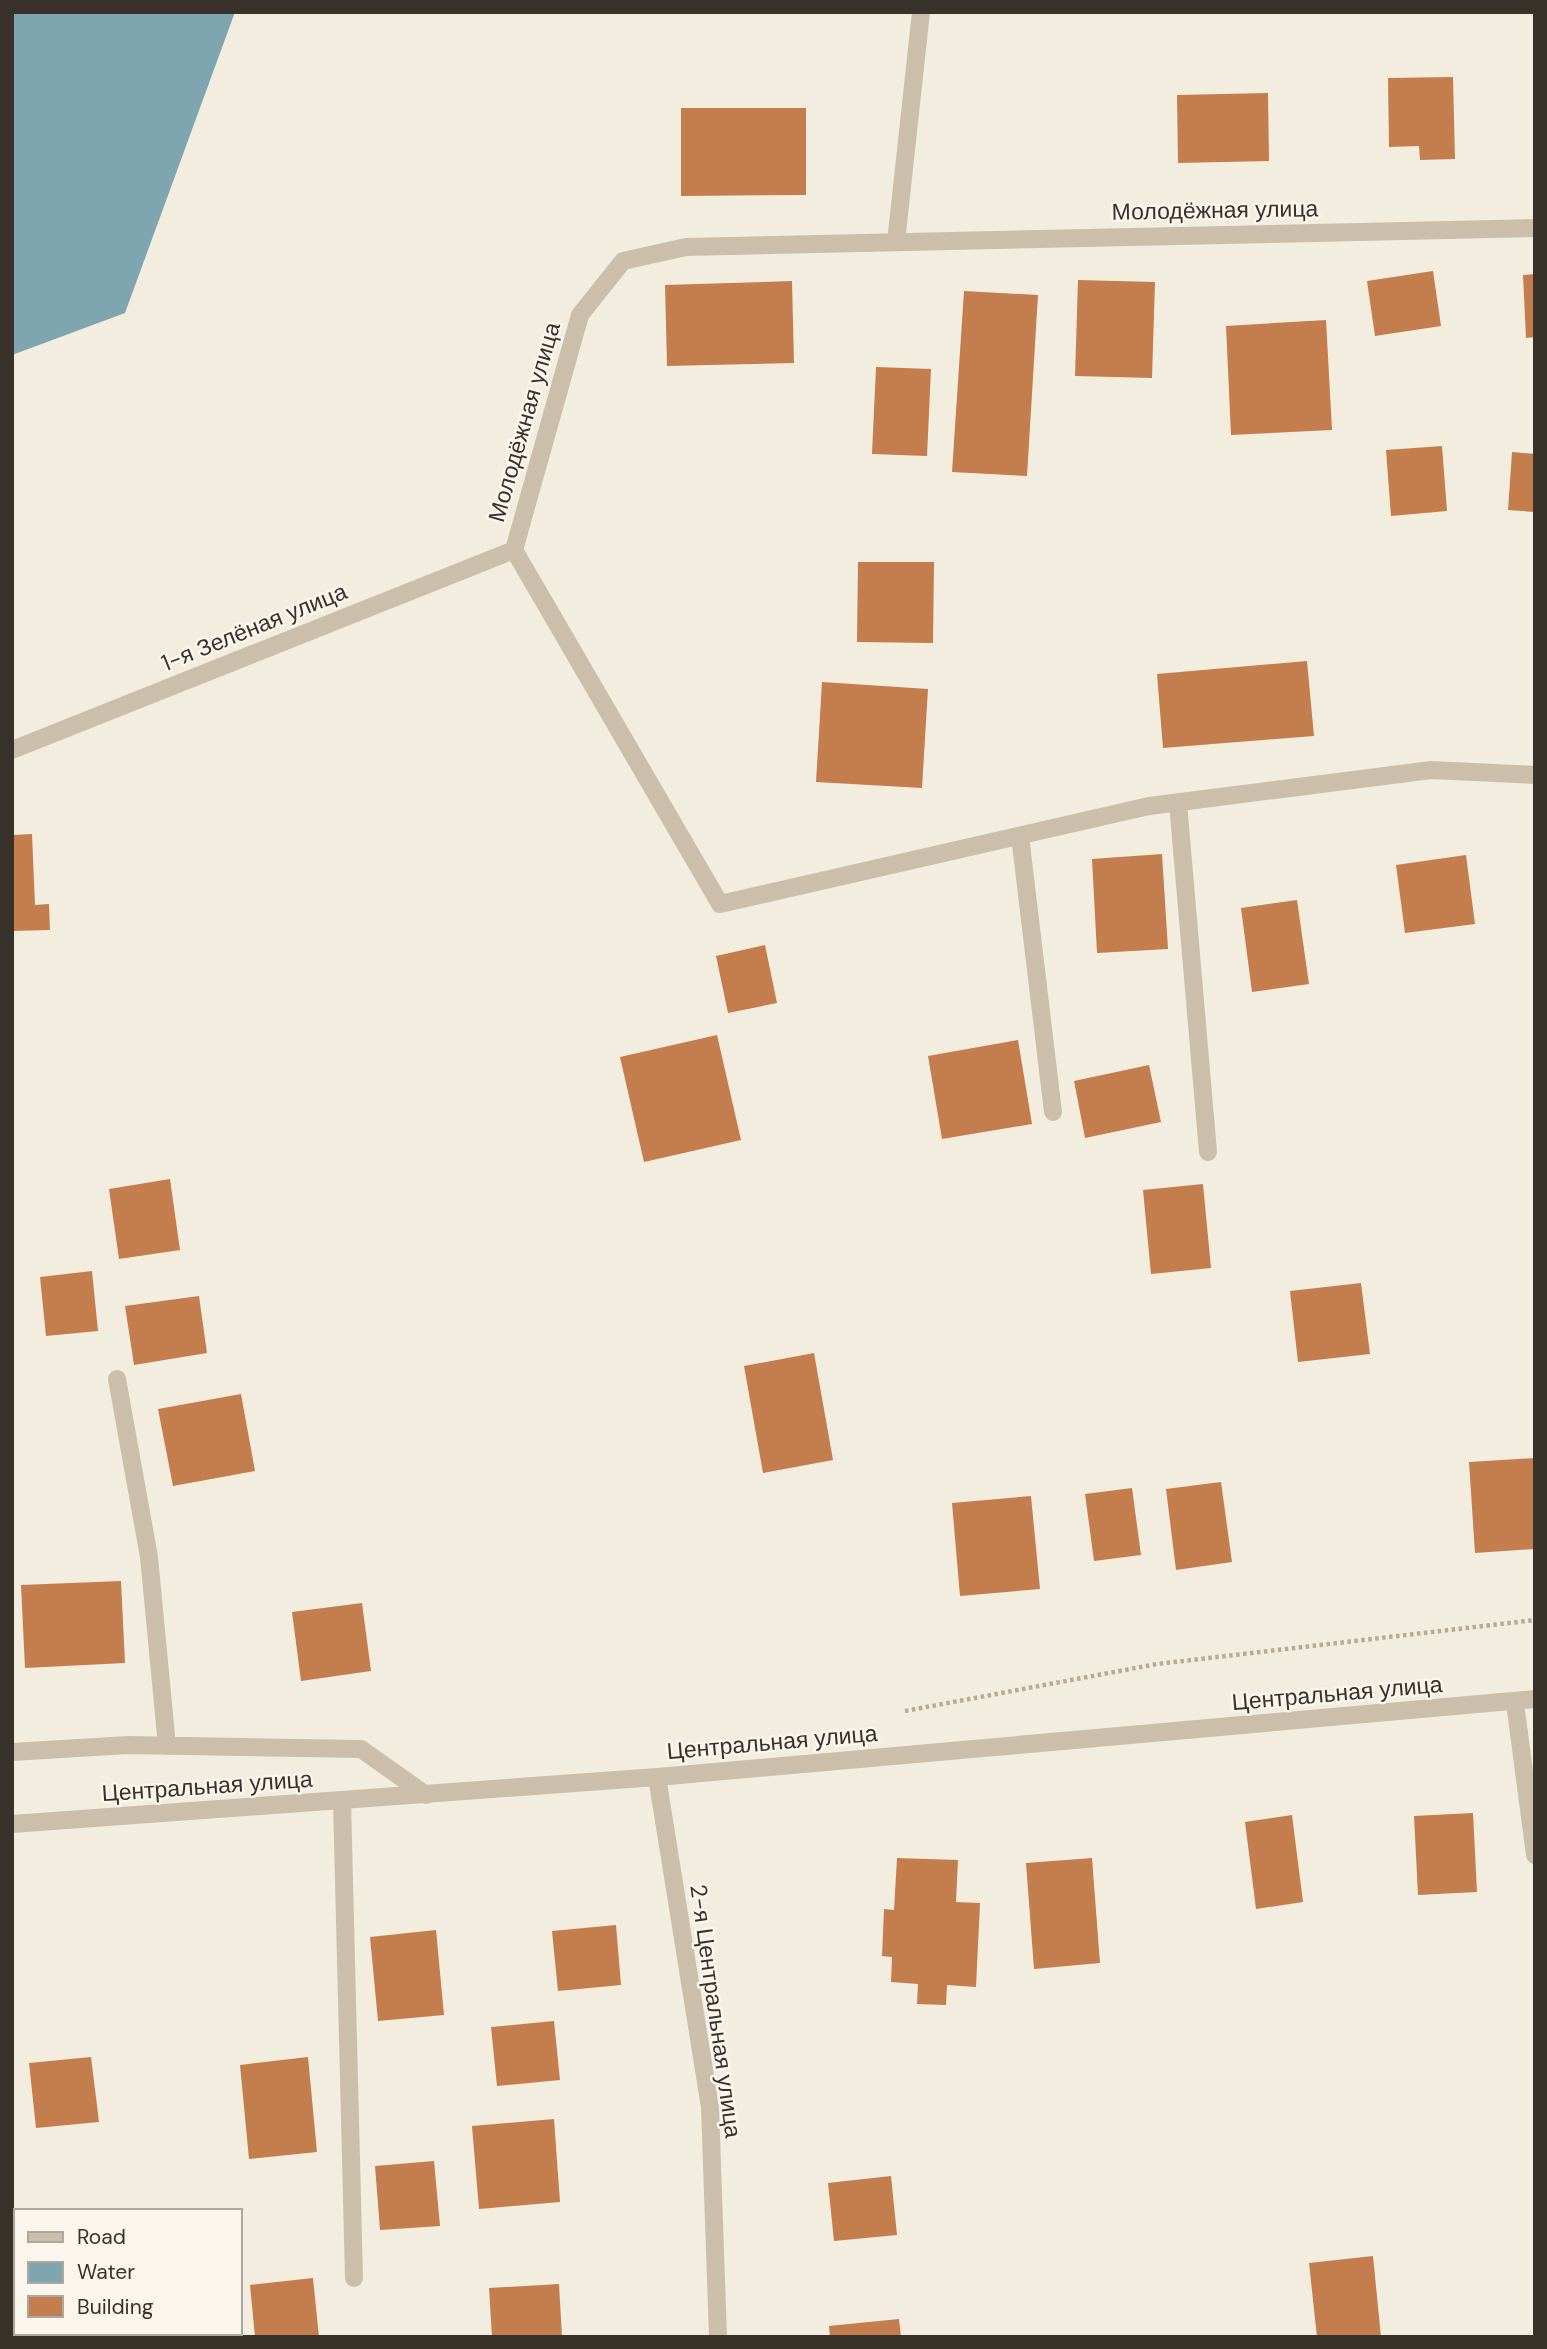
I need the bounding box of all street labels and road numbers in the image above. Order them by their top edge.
street label: Молодёжная улица [1111,193,1319,227]
street label: Молодёжная улица [481,318,567,525]
street label: 1-я Зелёная улица [157,576,351,678]
street label: Центральная улица [1230,1669,1444,1717]
street label: Центральная улица [665,1718,879,1766]
street label: Центральная улица [101,1764,314,1808]
street label: 2-я Центральная улица [683,1882,749,2140]

